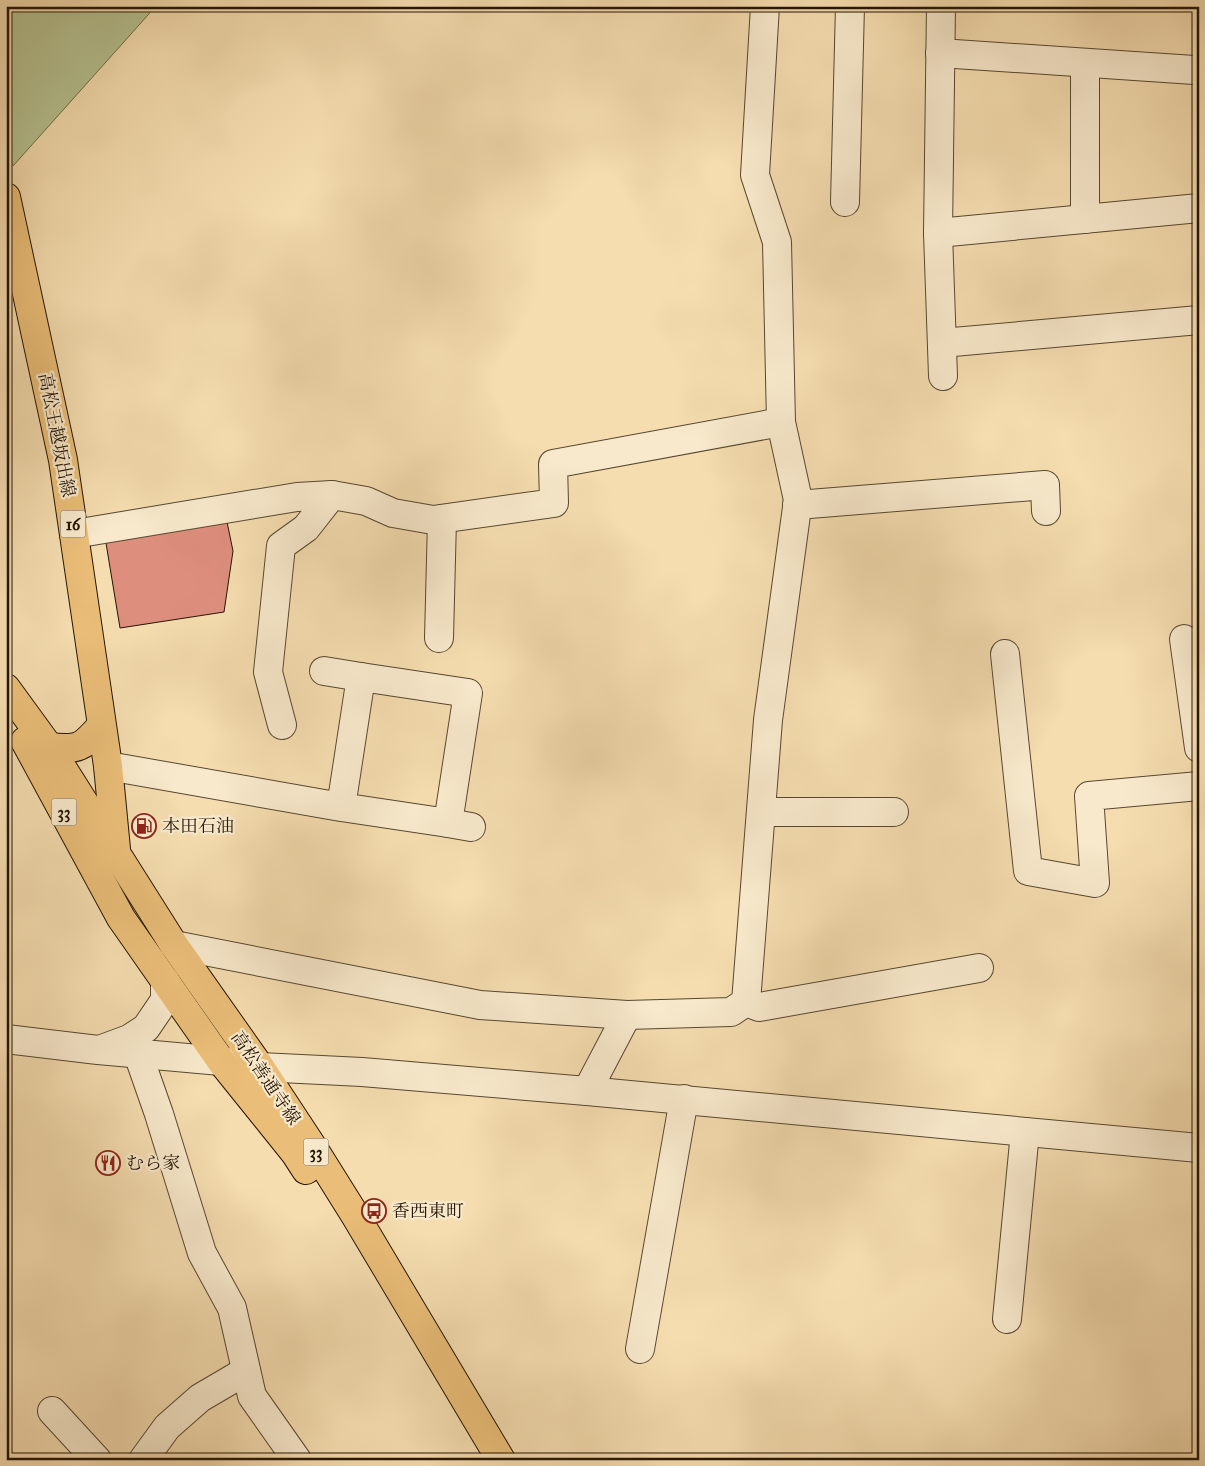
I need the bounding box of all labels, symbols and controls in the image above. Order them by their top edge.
street label: 高松王越坂出線 [34,371,80,499]
road number: 16 [60,510,86,538]
road number: 33 [52,799,76,826]
fuel station icon: 本田石油 [131,813,157,839]
place label: 本田石油 [162,815,234,837]
street label: 高松善通寺線 [227,1027,305,1129]
road number: 33 [304,1138,328,1166]
restaurant icon: むら家 [95,1150,121,1176]
place label: むら家 [126,1152,180,1174]
bus stop icon: 香西東町 [361,1198,387,1224]
place label: 香西東町 [392,1200,464,1222]

